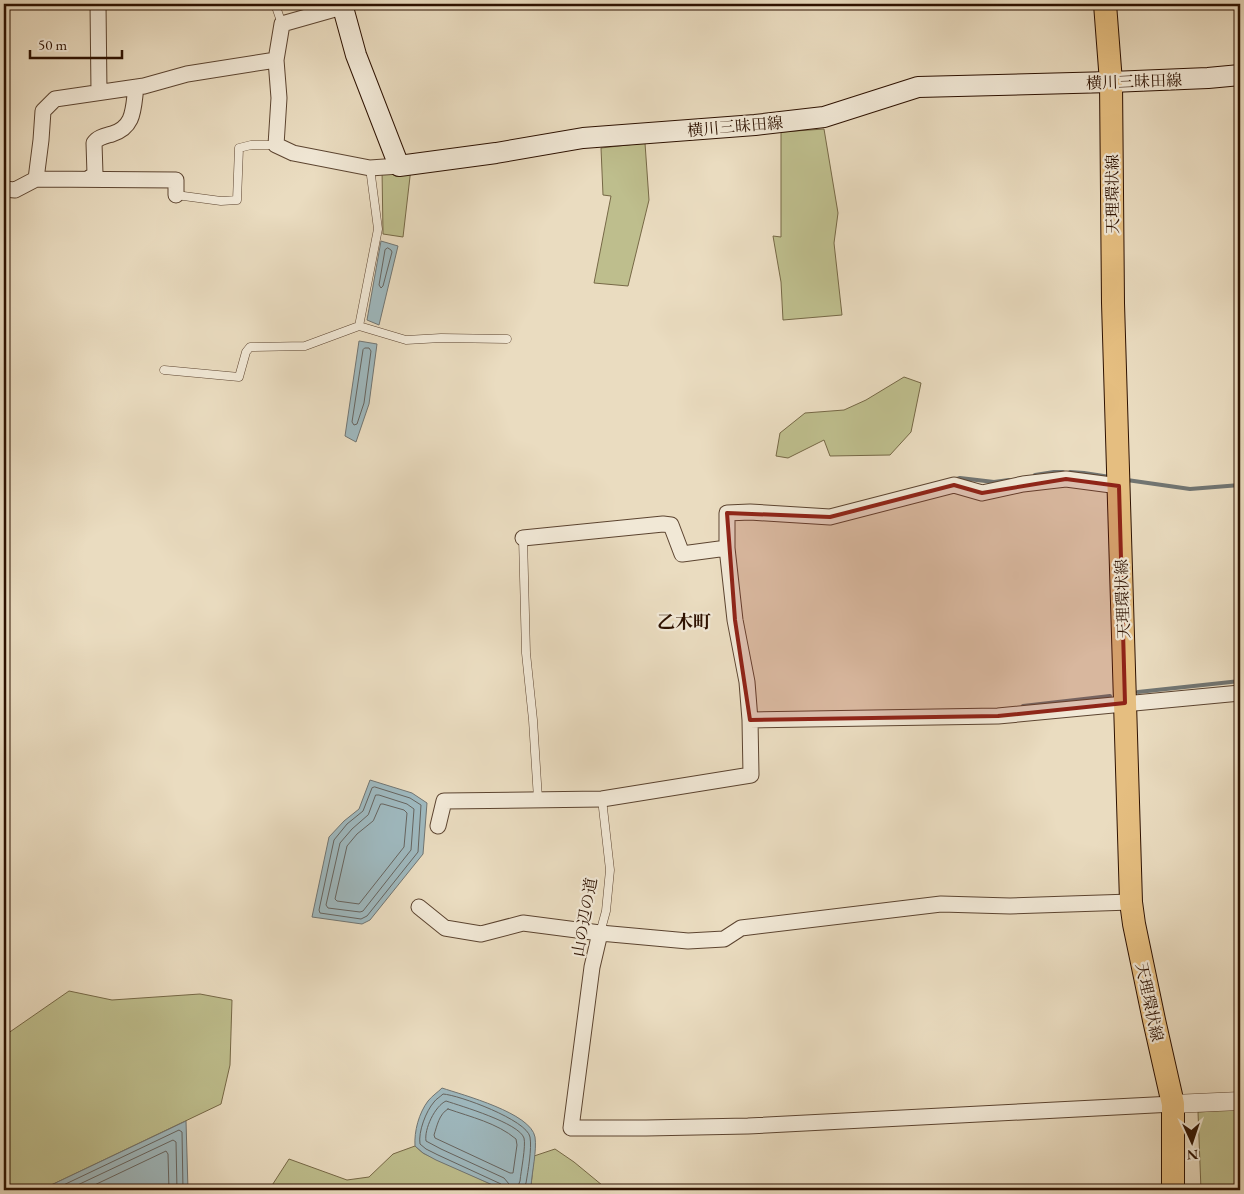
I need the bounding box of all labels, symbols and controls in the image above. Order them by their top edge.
scale bar [30,28,122,60]
text: 50 m [38,35,67,54]
street label: 横川三昧田線 [1086,69,1182,94]
street label: 横川三昧田線 [686,112,784,141]
street label: 天理環状線 [1102,154,1123,234]
street label: 天理環状線 [1111,559,1134,639]
district label: 乙木町 [657,610,711,633]
street label: 山の辺の道 [567,876,602,958]
street label: 天理環状線 [1131,961,1168,1043]
north arrow [1166,1116,1216,1166]
text: N [1186,1146,1199,1164]

